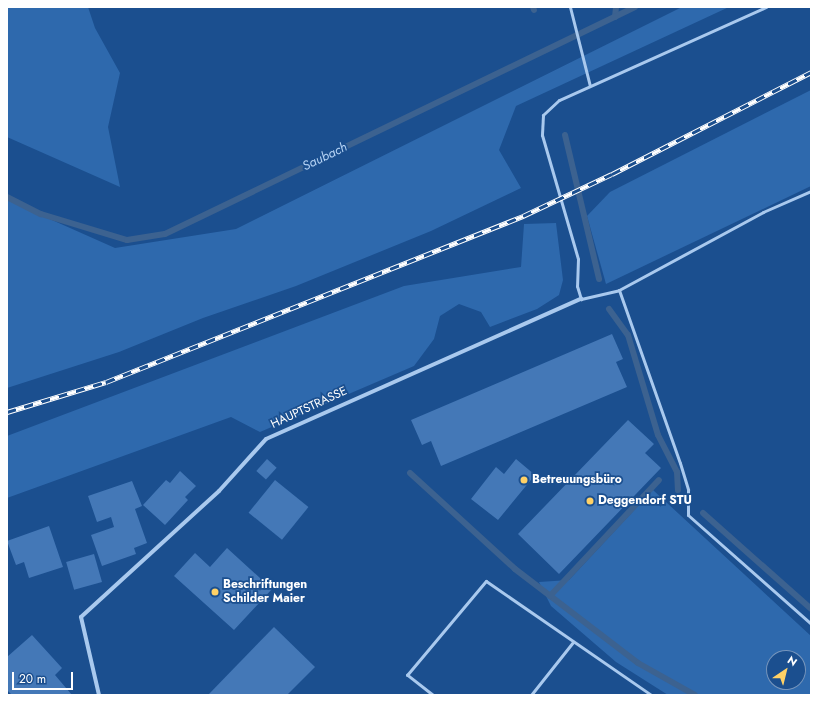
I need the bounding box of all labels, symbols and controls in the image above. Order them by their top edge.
water label: Saubach [300,140,350,174]
street label: HAUPTSTRASSE [269,384,349,432]
place label: Betreuungsbüro [532,473,622,487]
marker: Betreuungsbüro [519,475,529,485]
place label: Deggendorf STU [598,494,692,508]
marker: Deggendorf STU [585,496,595,506]
place label: Beschriftungen Schilder Maier [223,578,307,606]
marker: Beschriftungen Schilder Maier [210,587,220,597]
north arrow [766,650,806,690]
text: N [784,652,800,670]
scale bar [14,664,75,690]
text: 20 m [19,670,46,688]

